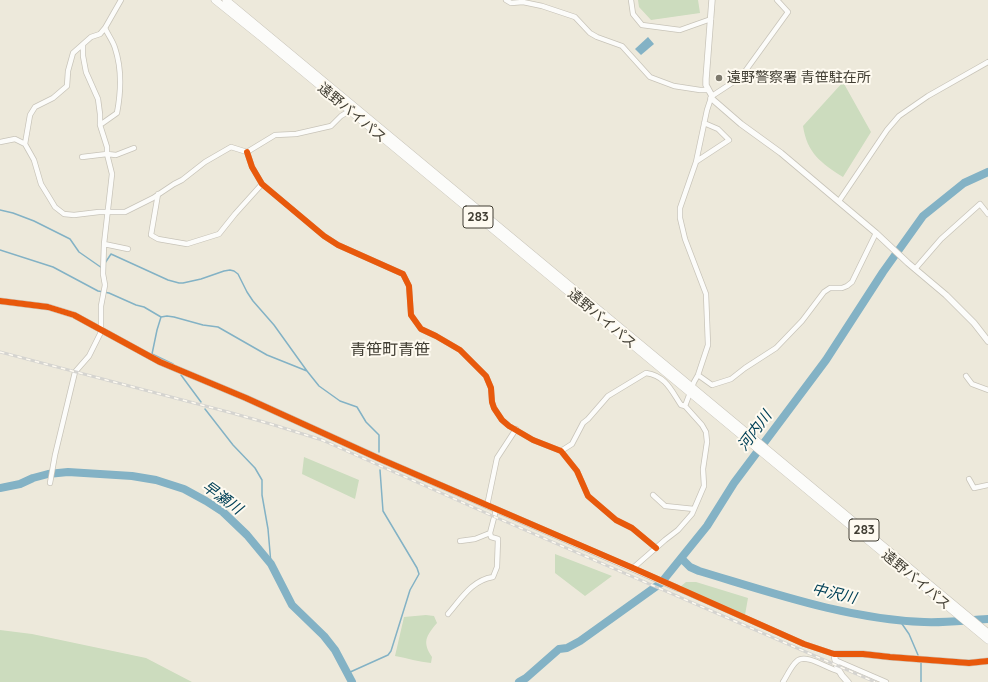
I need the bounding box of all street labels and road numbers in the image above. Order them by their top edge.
street label: 遠野バイパス [314,80,390,146]
road number: 283 [463,206,493,228]
street label: 遠野バイパス [564,286,640,352]
road number: 283 [849,519,879,541]
street label: 遠野バイパス [878,547,954,613]

